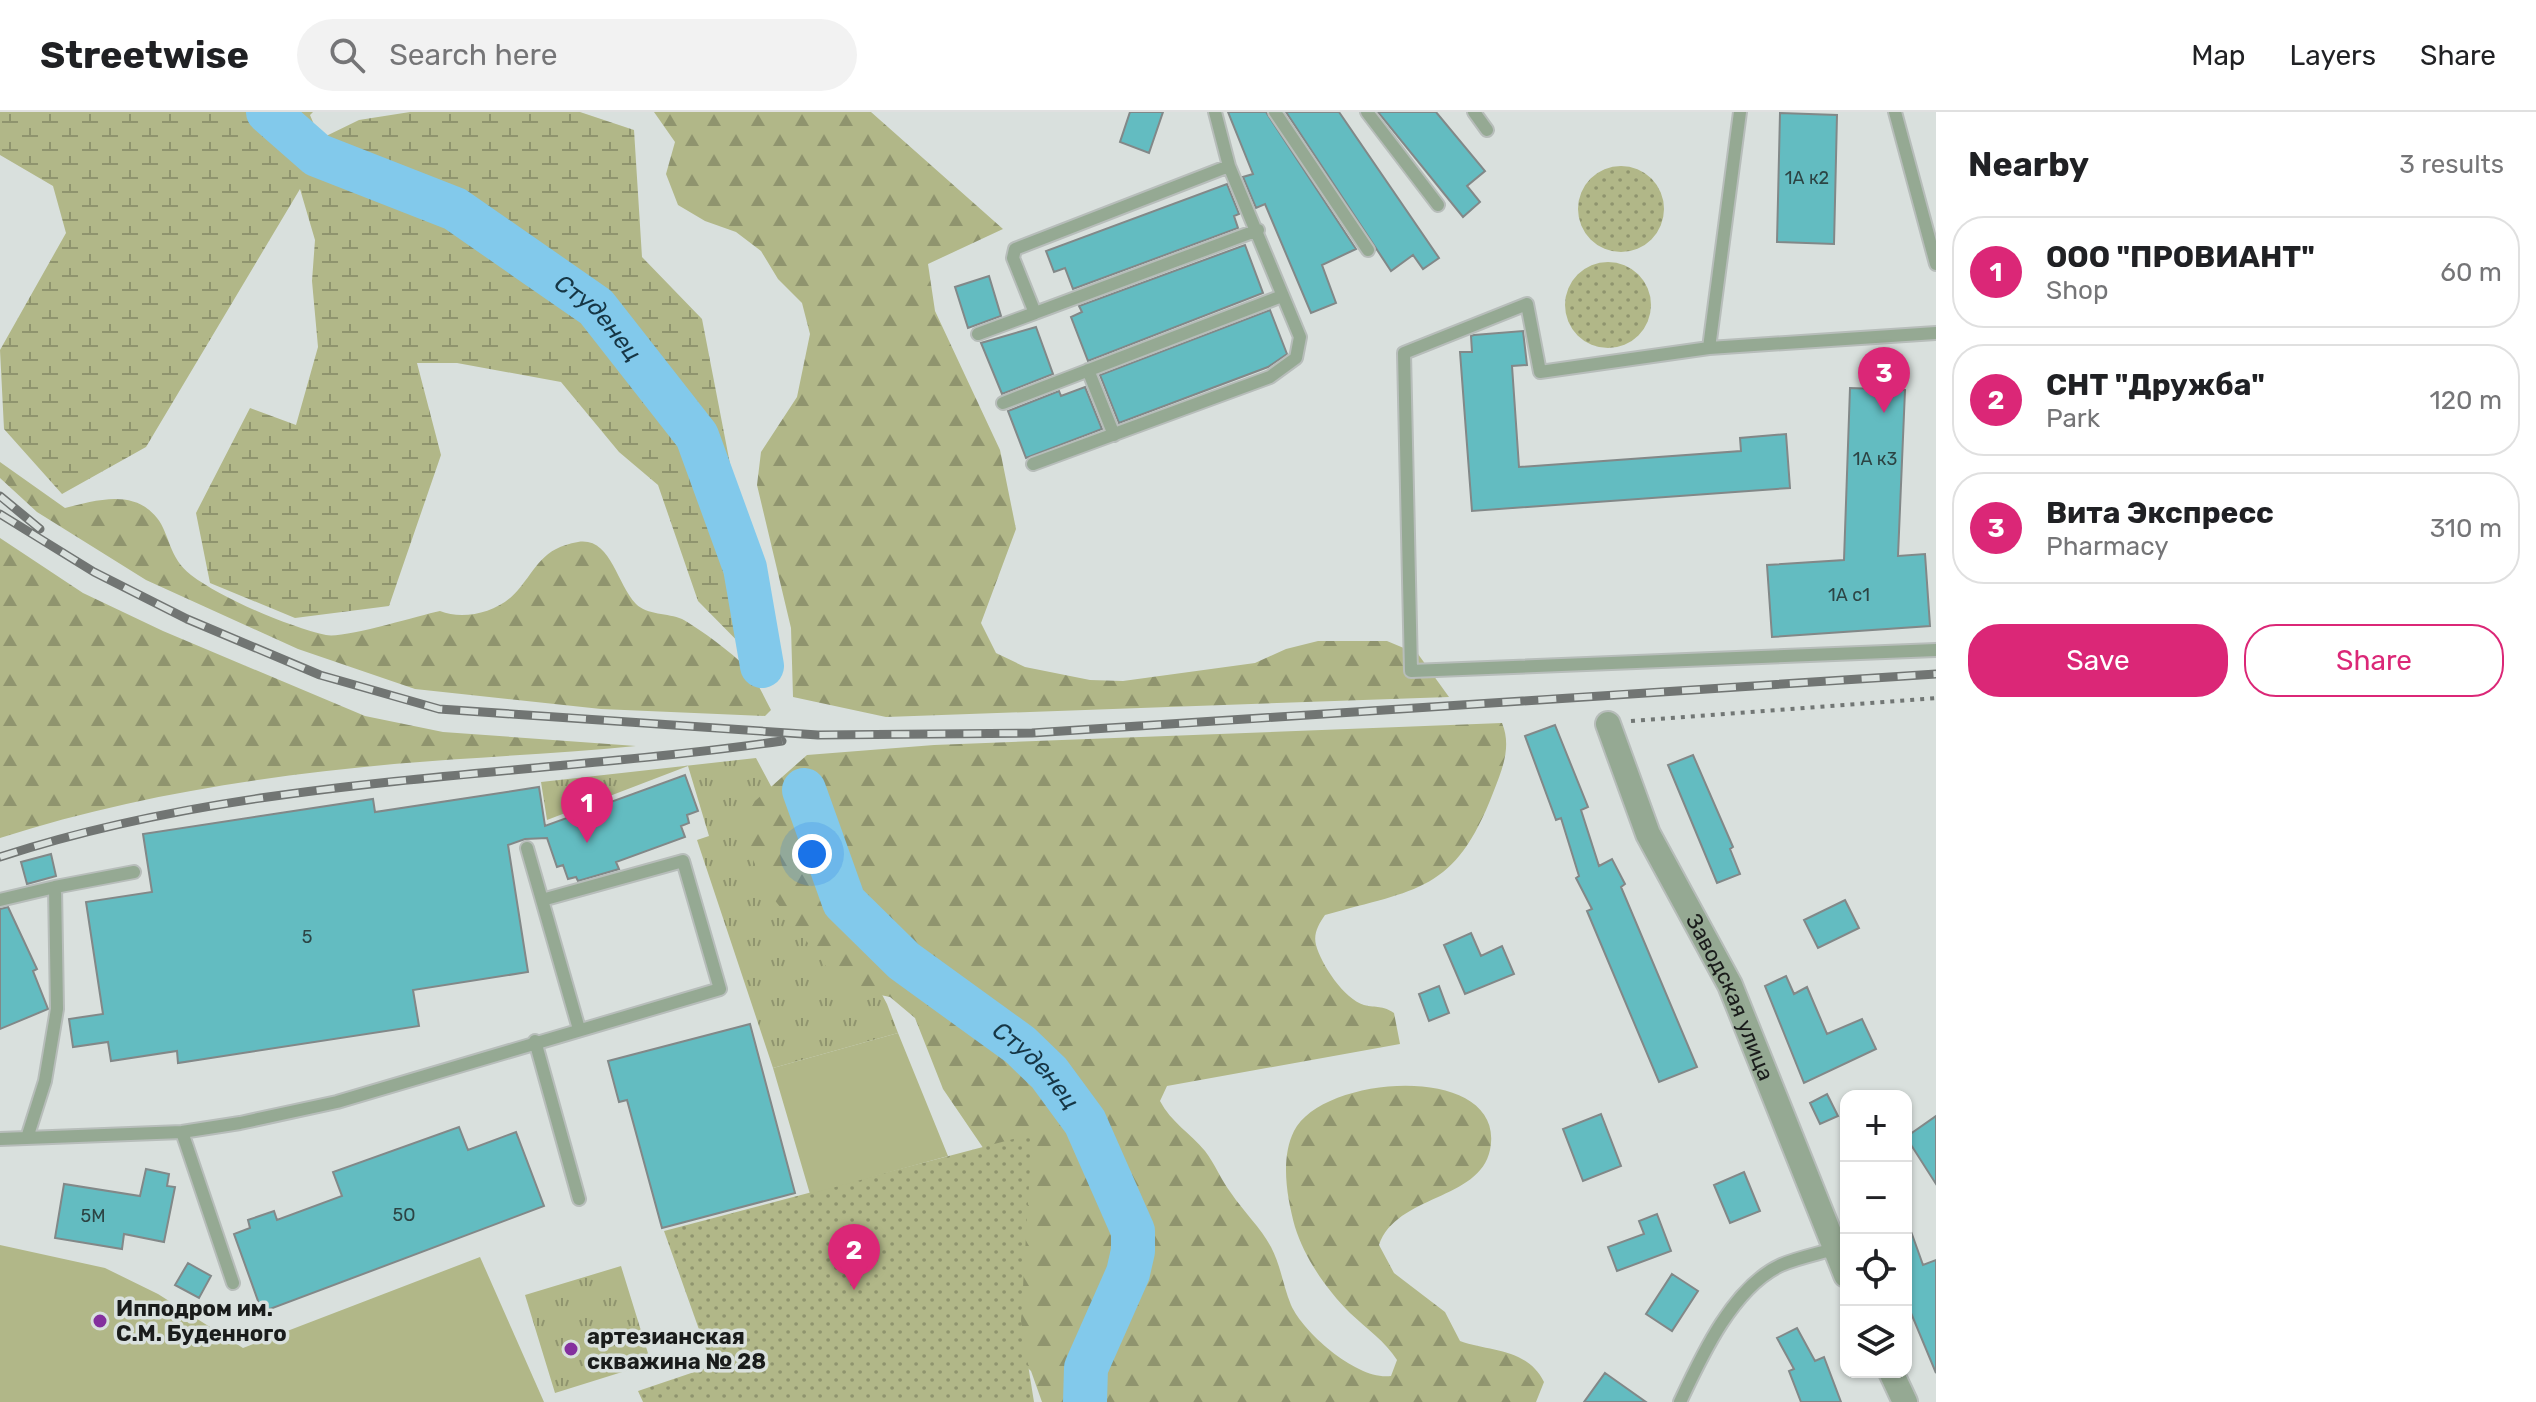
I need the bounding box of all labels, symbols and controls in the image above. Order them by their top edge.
search box [297,19,857,91]
text: Streetwise [40,32,249,78]
icon: search [325,33,369,77]
text: Search here [389,37,557,73]
text: Map [2191,39,2246,72]
text: Layers [2290,39,2376,72]
text: Share [2420,39,2496,72]
text: Nearby [1968,144,2089,185]
text: 3 results [2399,149,2504,180]
house number: 1А к2 [1785,167,1829,189]
text: ООО "ПРОВИАНТ" [2046,239,2315,275]
text: 1 [1990,257,2002,288]
text: 60 m [2440,257,2502,288]
water label: Студенец [549,269,647,367]
text: Shop [2046,275,2108,306]
pin: 3 [1858,347,1910,413]
text: СНТ "Дружба" [2046,367,2265,403]
text: 2 [1988,385,2004,416]
text: 120 m [2430,385,2502,416]
text: Park [2046,403,2100,434]
house number: 1А к3 [1853,448,1897,470]
text: Вита Экспресс [2046,495,2274,531]
text: 3 [1987,513,2005,544]
text: 310 m [2430,513,2502,544]
text: Pharmacy [2046,531,2169,562]
house number: 1А с1 [1828,584,1870,606]
button: Save [1968,624,2228,697]
button: Share [2244,624,2504,697]
pin: 1 [561,777,613,843]
your location [792,834,832,874]
street label: Заводская улица [1680,909,1780,1084]
house number: 5 [302,926,312,948]
water label: Студенец [987,1016,1085,1115]
map controls [1840,1090,1912,1378]
button: + [1840,1090,1912,1162]
button: − [1840,1162,1912,1234]
house number: 5О [393,1204,415,1226]
house number: 5М [81,1205,105,1227]
pin: 2 [828,1224,880,1290]
button: locate [1840,1234,1912,1306]
place label: Ипподром им. С.М. Буденного [116,1295,287,1347]
button: layers [1840,1306,1912,1378]
marker: Ипподром им. С.М. Буденного [91,1312,109,1330]
place label: артезианская скважина № 28 [587,1323,766,1375]
marker: артезианская скважина № 28 [562,1340,580,1358]

